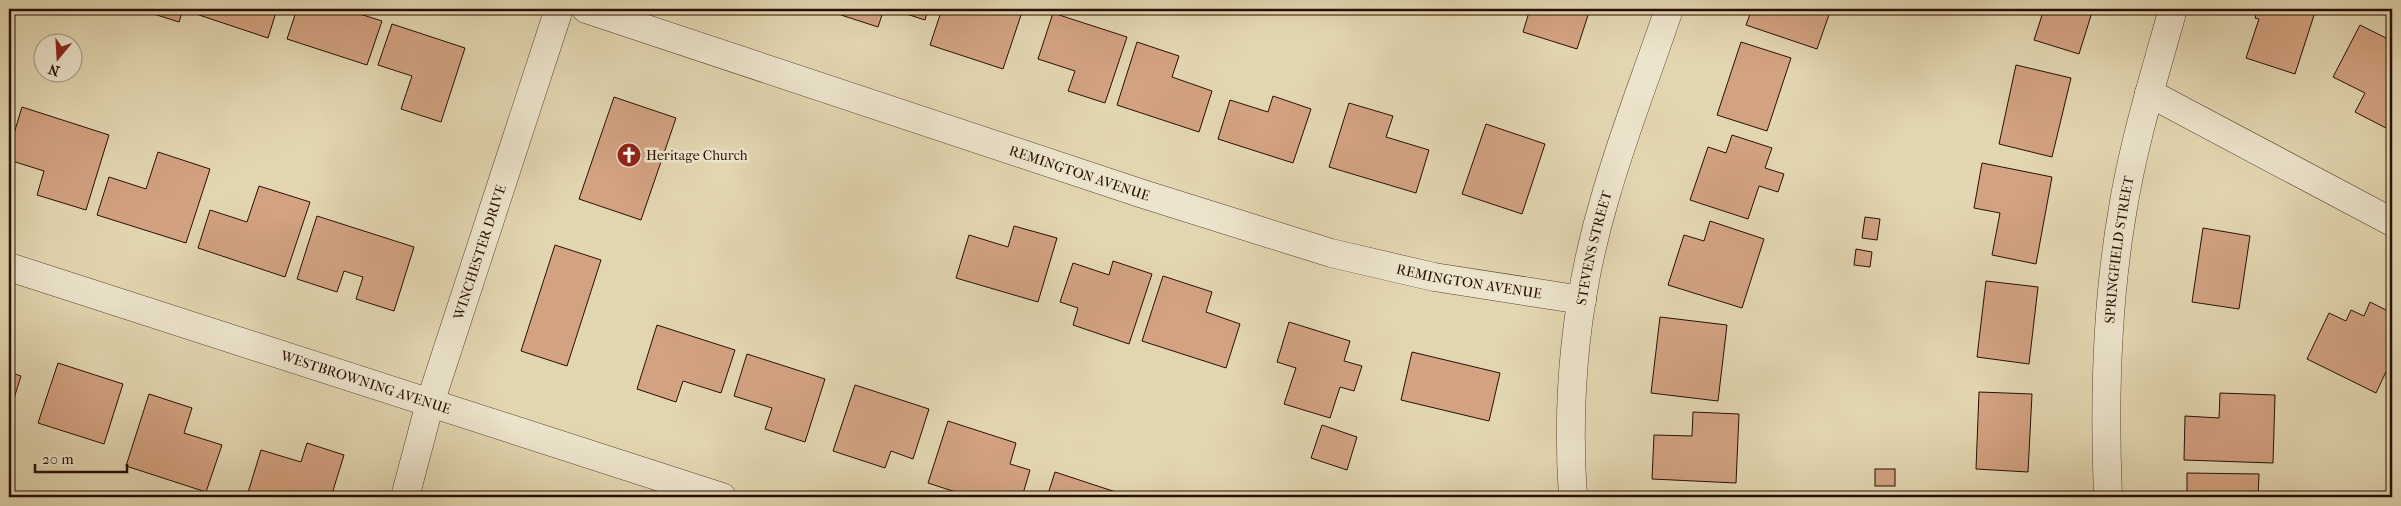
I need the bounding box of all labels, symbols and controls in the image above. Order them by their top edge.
north arrow [32,32,82,82]
text: N [46,60,62,80]
church icon: Heritage Church [616,142,642,168]
street label: REMINGTON AVENUE [1007,142,1152,205]
place label: Heritage Church [646,147,748,164]
street label: SPRINGFIELD STREET [2101,174,2138,324]
street label: WINCHESTER DRIVE [450,182,510,323]
street label: STEVENS STREET [1573,188,1616,307]
street label: REMINGTON AVENUE [1395,260,1543,303]
street label: WESTBROWNING AVENUE [278,347,453,418]
scale bar [35,441,128,473]
text: 20 m [42,450,74,468]

